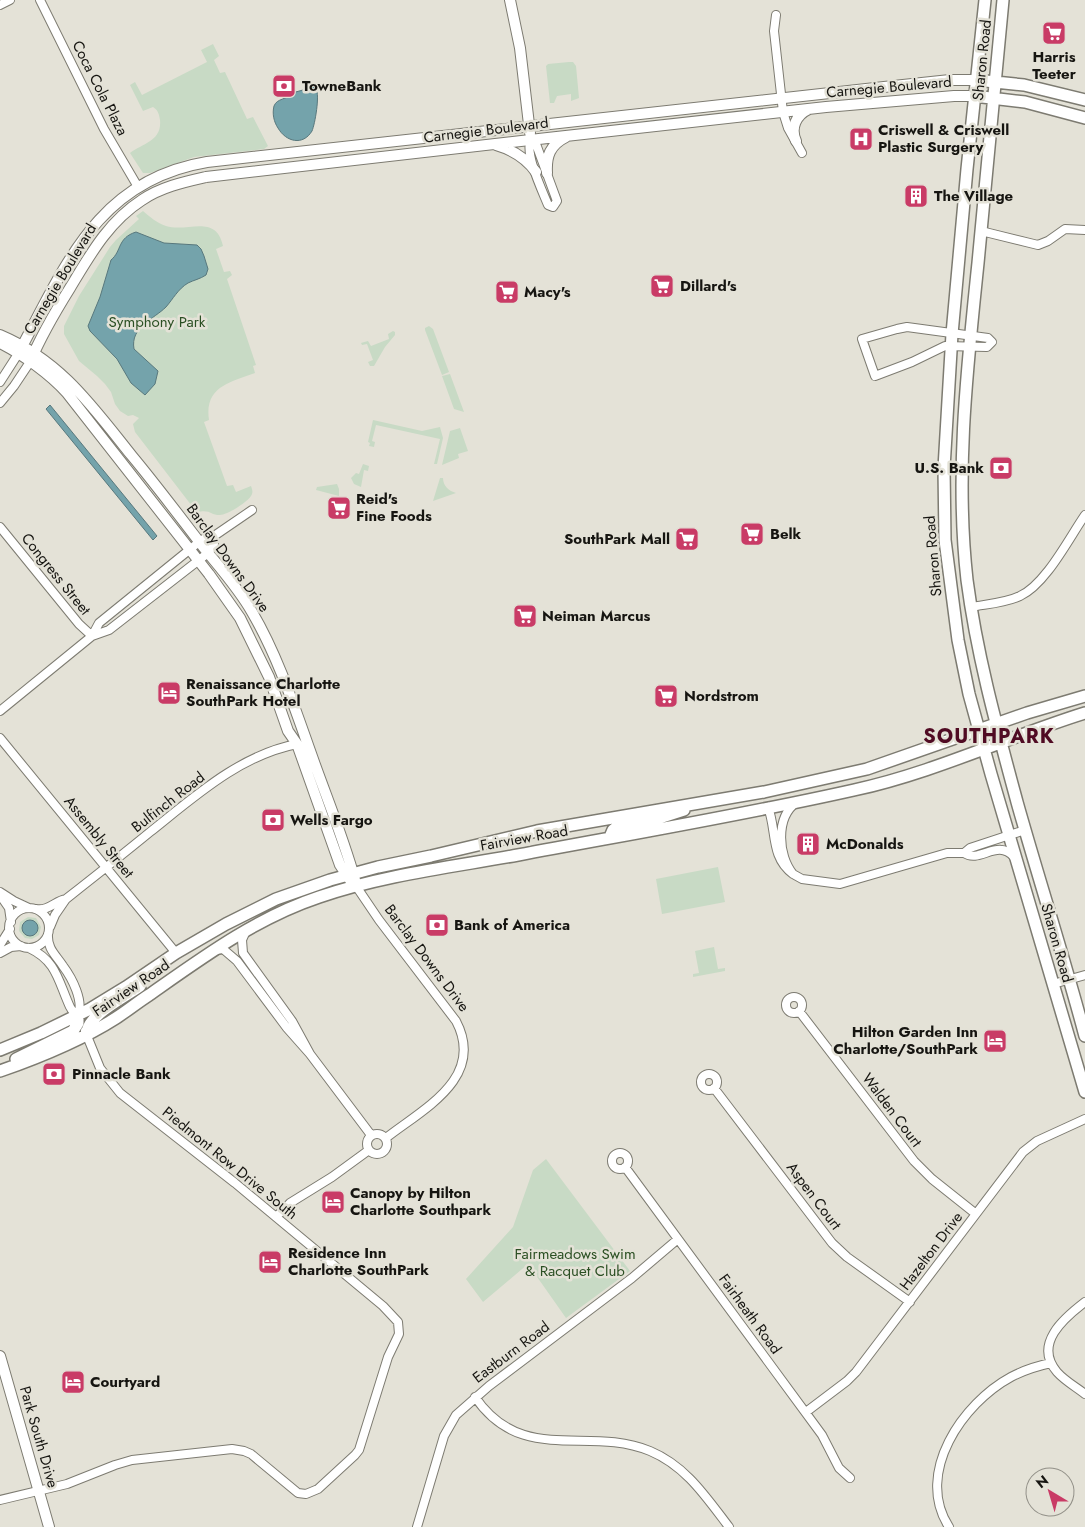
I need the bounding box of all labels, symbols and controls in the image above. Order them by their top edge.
street label: Sharon Road [967,18,997,102]
supermarket icon: Harris Teeter [1041,20,1067,46]
street label: Coca Cola Plaza [67,37,133,139]
place label: Harris Teeter [1032,46,1077,85]
street label: Carnegie Boulevard [825,71,953,103]
bank icon: TowneBank [271,73,297,99]
place label: TowneBank [302,75,382,97]
street label: Carnegie Boulevard [422,111,550,149]
place label: Criswell & Criswell Plastic Surgery [878,119,1009,158]
hospital icon: Criswell & Criswell Plastic Surgery [848,126,874,152]
building icon: The Village [903,183,929,209]
place label: The Village [934,185,1014,207]
street label: Carnegie Boulevard [18,219,102,339]
supermarket icon: Dillard's [649,273,675,299]
place label: Dillard's [680,275,737,297]
supermarket icon: Macy's [494,279,520,305]
place label: Macy's [524,281,571,303]
park label: Symphony Park [109,311,206,333]
bank icon: U.S. Bank [988,455,1014,481]
place label: U.S. Bank [915,457,984,479]
place label: Reid's Fine Foods [356,488,432,527]
supermarket icon: Reid's Fine Foods [326,495,352,521]
street label: Barclay Downs Drive [181,499,275,617]
street label: Sharon Road [919,515,947,597]
supermarket icon: Belk [739,521,765,547]
place label: Belk [770,523,802,545]
supermarket icon: SouthPark Mall [674,526,700,552]
street label: Congress Street [16,528,96,620]
place label: SouthPark Mall [564,528,670,550]
supermarket icon: Neiman Marcus [512,603,538,629]
place label: Neiman Marcus [542,605,651,627]
place label: Renaissance Charlotte SouthPark Hotel [186,673,341,712]
hotel icon: Renaissance Charlotte SouthPark Hotel [156,680,182,706]
supermarket icon: Nordstrom [653,683,679,709]
place label: Nordstrom [684,685,759,707]
district label: SOUTHPARK [923,722,1055,751]
street label: Bulfinch Road [127,766,209,838]
street label: Assembly Street [59,791,139,883]
bank icon: Wells Fargo [260,807,286,833]
place label: Wells Fargo [290,809,373,831]
street label: Fairview Road [478,819,570,857]
building icon: McDonalds [795,831,821,857]
place label: McDonalds [826,833,904,855]
street label: Barclay Downs Drive [379,900,475,1017]
street label: Sharon Road [1035,901,1079,985]
bank icon: Bank of America [424,912,450,938]
place label: Bank of America [454,914,570,936]
street label: Fairview Road [88,954,174,1022]
place label: Hilton Garden Inn Charlotte/SouthPark [833,1021,978,1060]
hotel icon: Hilton Garden Inn Charlotte/SouthPark [982,1028,1008,1054]
bank icon: Pinnacle Bank [41,1061,67,1087]
place label: Pinnacle Bank [72,1063,171,1085]
street label: Walden Court [857,1068,927,1152]
street label: Piedmont Row Drive South [157,1101,303,1225]
street label: Aspen Court [781,1158,847,1235]
place label: Canopy by Hilton Charlotte Southpark [350,1182,491,1221]
hotel icon: Canopy by Hilton Charlotte Southpark [320,1189,346,1215]
street label: Hazelton Drive [894,1207,968,1295]
place label: Residence Inn Charlotte SouthPark [288,1242,429,1281]
park label: Fairmeadows Swim & Racquet Club [514,1243,636,1282]
hotel icon: Residence Inn Charlotte SouthPark [257,1249,283,1275]
street label: Fairheath Road [713,1269,787,1359]
street label: Eastburn Road [468,1316,554,1388]
hotel icon: Courtyard [60,1369,86,1395]
place label: Courtyard [90,1371,160,1393]
street label: Park South Drive [14,1384,64,1491]
north arrow [1025,1467,1075,1517]
text: N [1031,1470,1053,1493]

